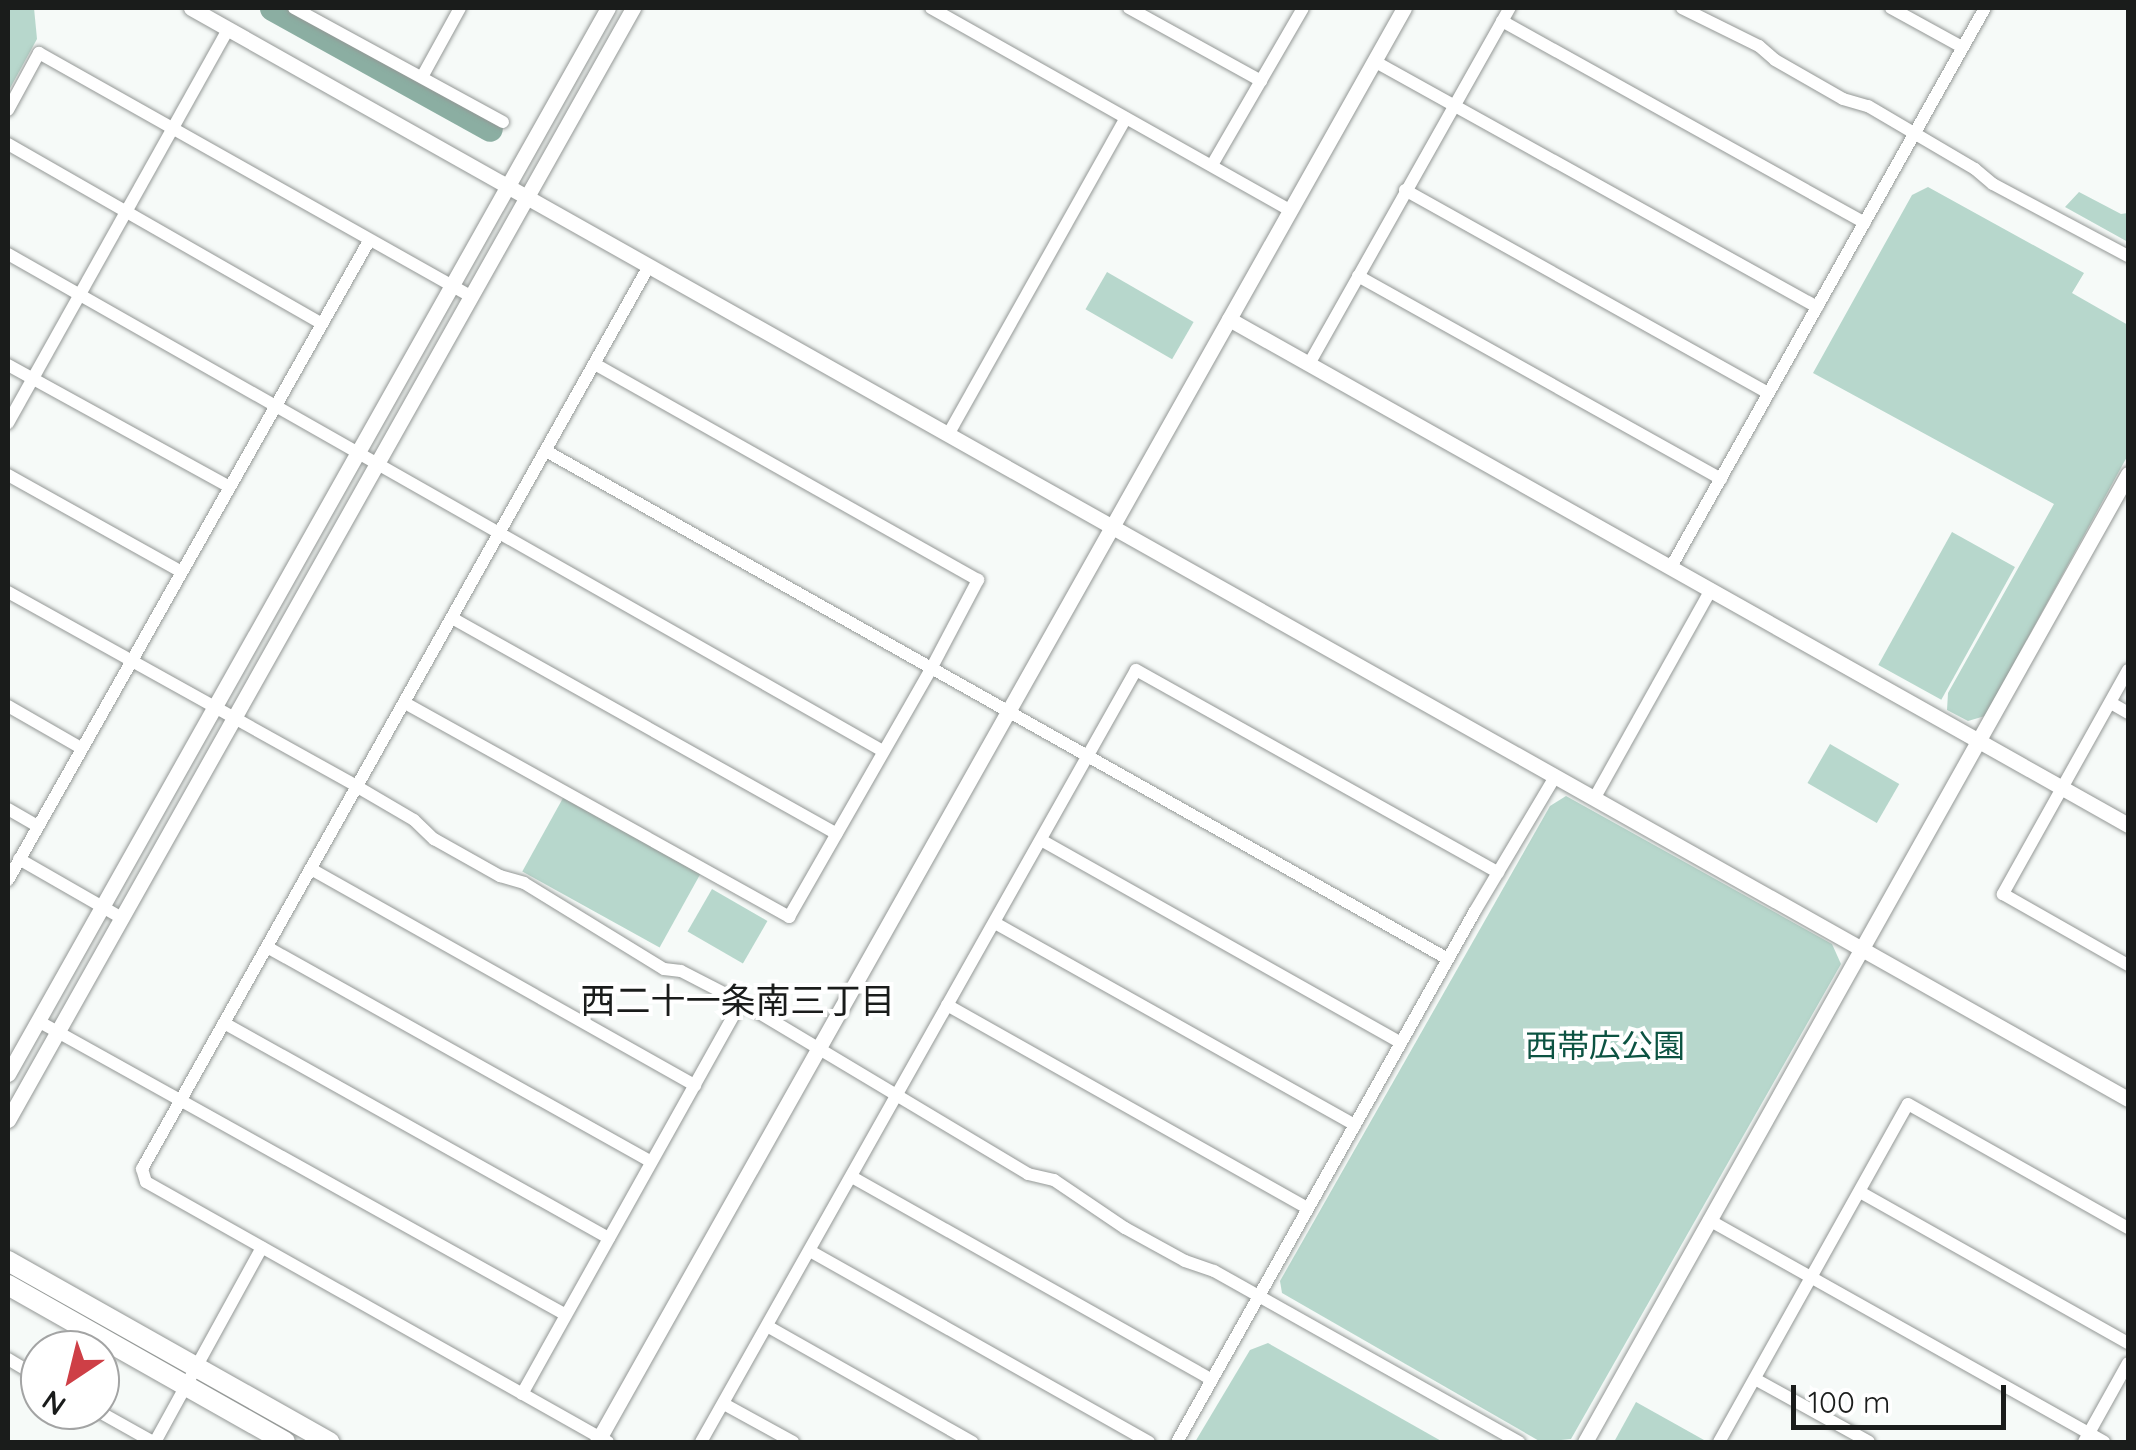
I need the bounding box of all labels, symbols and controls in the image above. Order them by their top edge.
district label: 西二十一条南三丁目 [581,979,895,1021]
park label: 西帯広公園 [1525,1026,1685,1064]
north arrow [20,1330,120,1430]
scale bar [1796,1365,2011,1427]
text: N [35,1383,72,1424]
text: 100 m [1808,1383,1890,1421]

